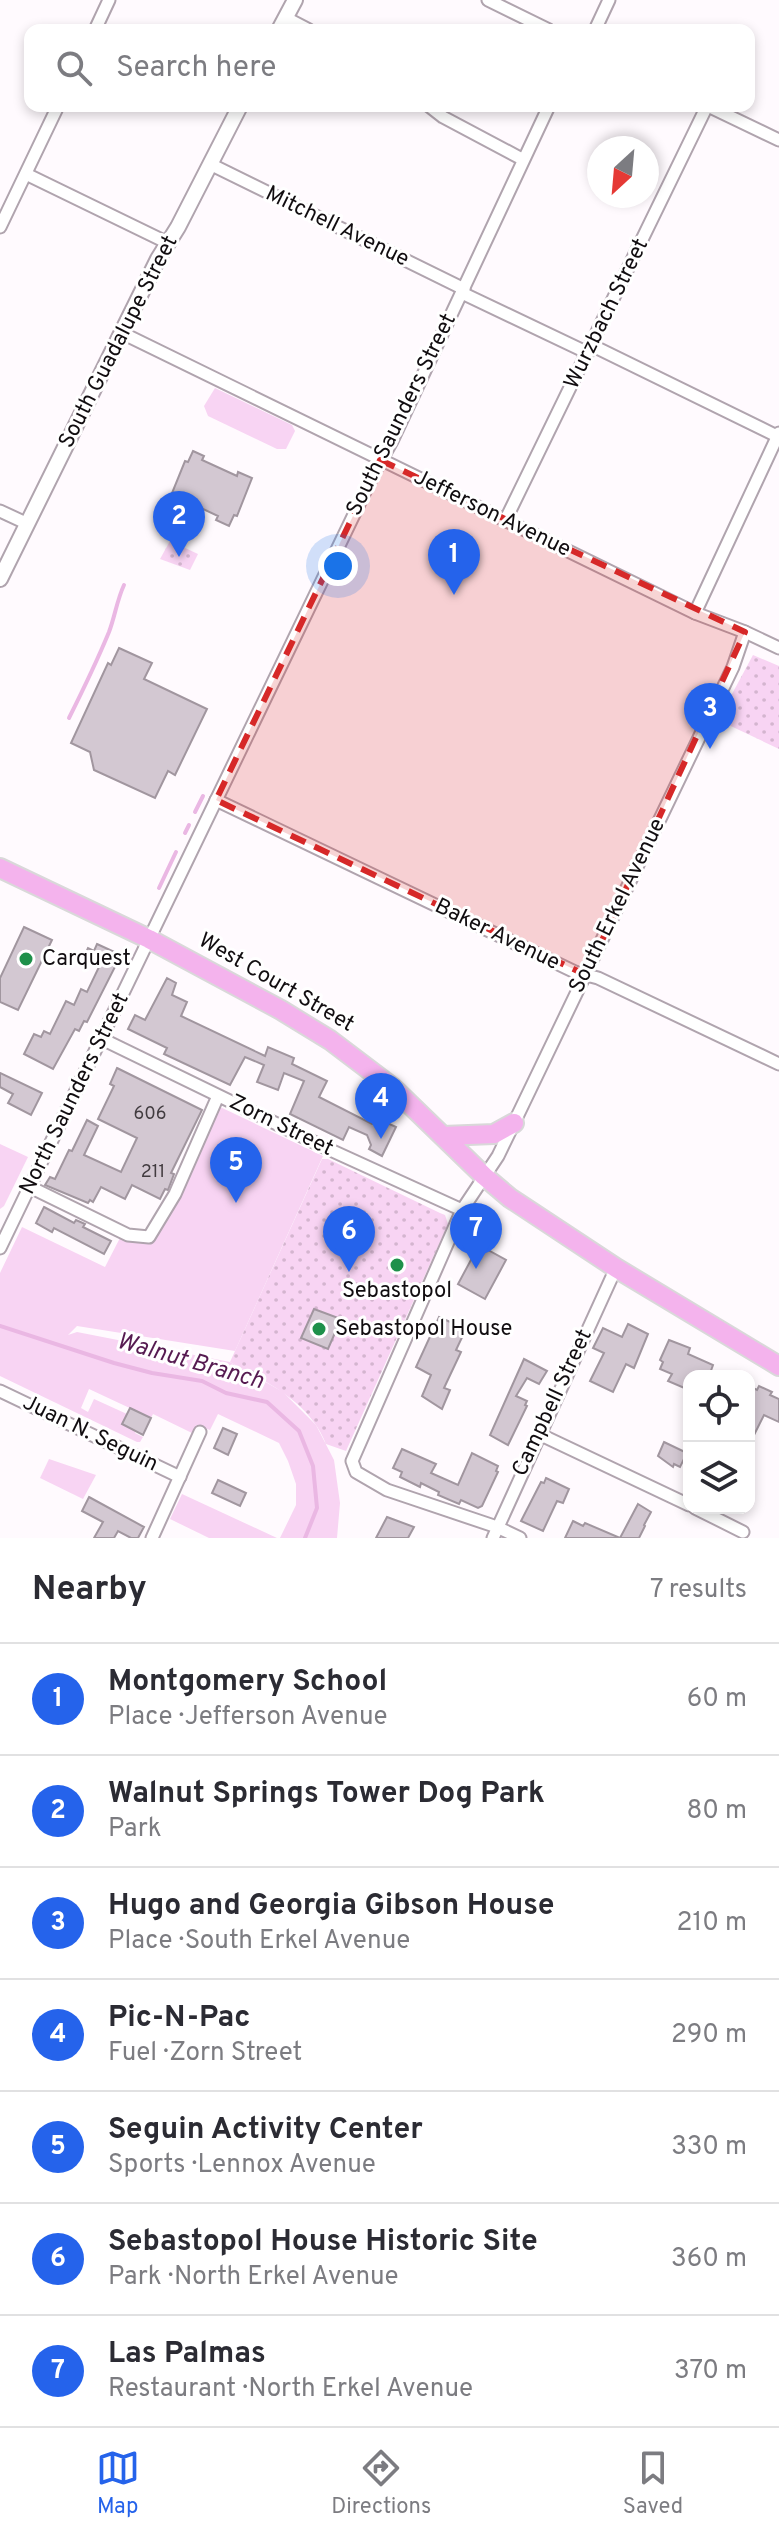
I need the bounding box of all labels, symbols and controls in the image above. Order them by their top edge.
search box [24,24,755,112]
icon: search [52,46,96,90]
text: Search here [116,50,276,87]
north arrow [587,136,659,208]
street label: Mitchell Avenue [261,181,413,273]
street label: South Guadalupe Street [54,231,184,453]
street label: Wurzbach Street [559,234,655,394]
street label: South Saunders Street [341,309,463,521]
street label: Jefferson Avenue [409,464,575,564]
pin: 2 [153,491,205,557]
pin: 1 [428,529,480,595]
your location [318,546,358,586]
pin: 3 [684,683,736,749]
street label: South Erkel Avenue [564,814,672,998]
street label: Baker Avenue [430,893,564,977]
street label: West Court Street [193,927,359,1039]
place label: Carquest [42,946,131,973]
marker: Carquest [17,950,35,968]
street label: North Saunders Street [14,989,136,1199]
pin: 4 [355,1073,407,1139]
street label: Zorn Street [224,1089,338,1163]
house number: 606 [133,1103,167,1126]
pin: 5 [210,1137,262,1203]
house number: 211 [141,1161,165,1184]
pin: 7 [450,1203,502,1269]
pin: 6 [323,1206,375,1272]
marker: Sebastopol [388,1256,406,1274]
place label: Sebastopol [342,1278,452,1305]
place label: Sebastopol House [335,1316,512,1343]
marker: Sebastopol House [310,1320,328,1338]
street label: Campbell Street [507,1325,599,1481]
water label: Walnut Branch [113,1327,267,1397]
map controls [683,1370,755,1514]
button: locate [683,1370,755,1442]
street label: Juan N. Seguin [18,1390,162,1478]
button: layers [683,1442,755,1514]
text: Nearby [32,1569,147,1612]
text: 7 results [650,1574,747,1607]
text: Montgomery School [108,1664,387,1701]
text: 1 [53,1683,63,1716]
text: 60 m [687,1683,747,1716]
text: Place · Jefferson Avenue [108,1701,387,1734]
text: Walnut Springs Tower Dog Park [108,1776,545,1813]
text: 2 [50,1795,66,1828]
text: 80 m [687,1795,747,1828]
text: Park [108,1813,162,1846]
text: Hugo and Georgia Gibson House [108,1888,554,1925]
text: 3 [50,1907,66,1940]
text: 210 m [677,1907,747,1940]
text: Place · South Erkel Avenue [108,1925,410,1958]
text: Pic-N-Pac [108,2000,251,2037]
text: 4 [50,2019,66,2052]
text: 290 m [671,2019,747,2052]
text: Fuel · Zorn Street [108,2037,302,2070]
text: Seguin Activity Center [108,2112,423,2149]
text: 5 [50,2131,66,2164]
text: 330 m [671,2131,747,2164]
text: Sports · Lennox Avenue [108,2149,376,2182]
text: Sebastopol House Historic Site [108,2224,538,2261]
text: 6 [50,2243,66,2276]
text: 360 m [671,2243,747,2276]
text: Park · North Erkel Avenue [108,2261,399,2294]
text: Las Palmas [108,2336,266,2373]
text: 7 [51,2355,65,2388]
text: 370 m [674,2355,747,2388]
text: Restaurant · North Erkel Avenue [108,2373,473,2406]
tab: Map [96,2446,140,2521]
tab: Directions [331,2446,431,2521]
tab: Saved [623,2446,683,2521]

